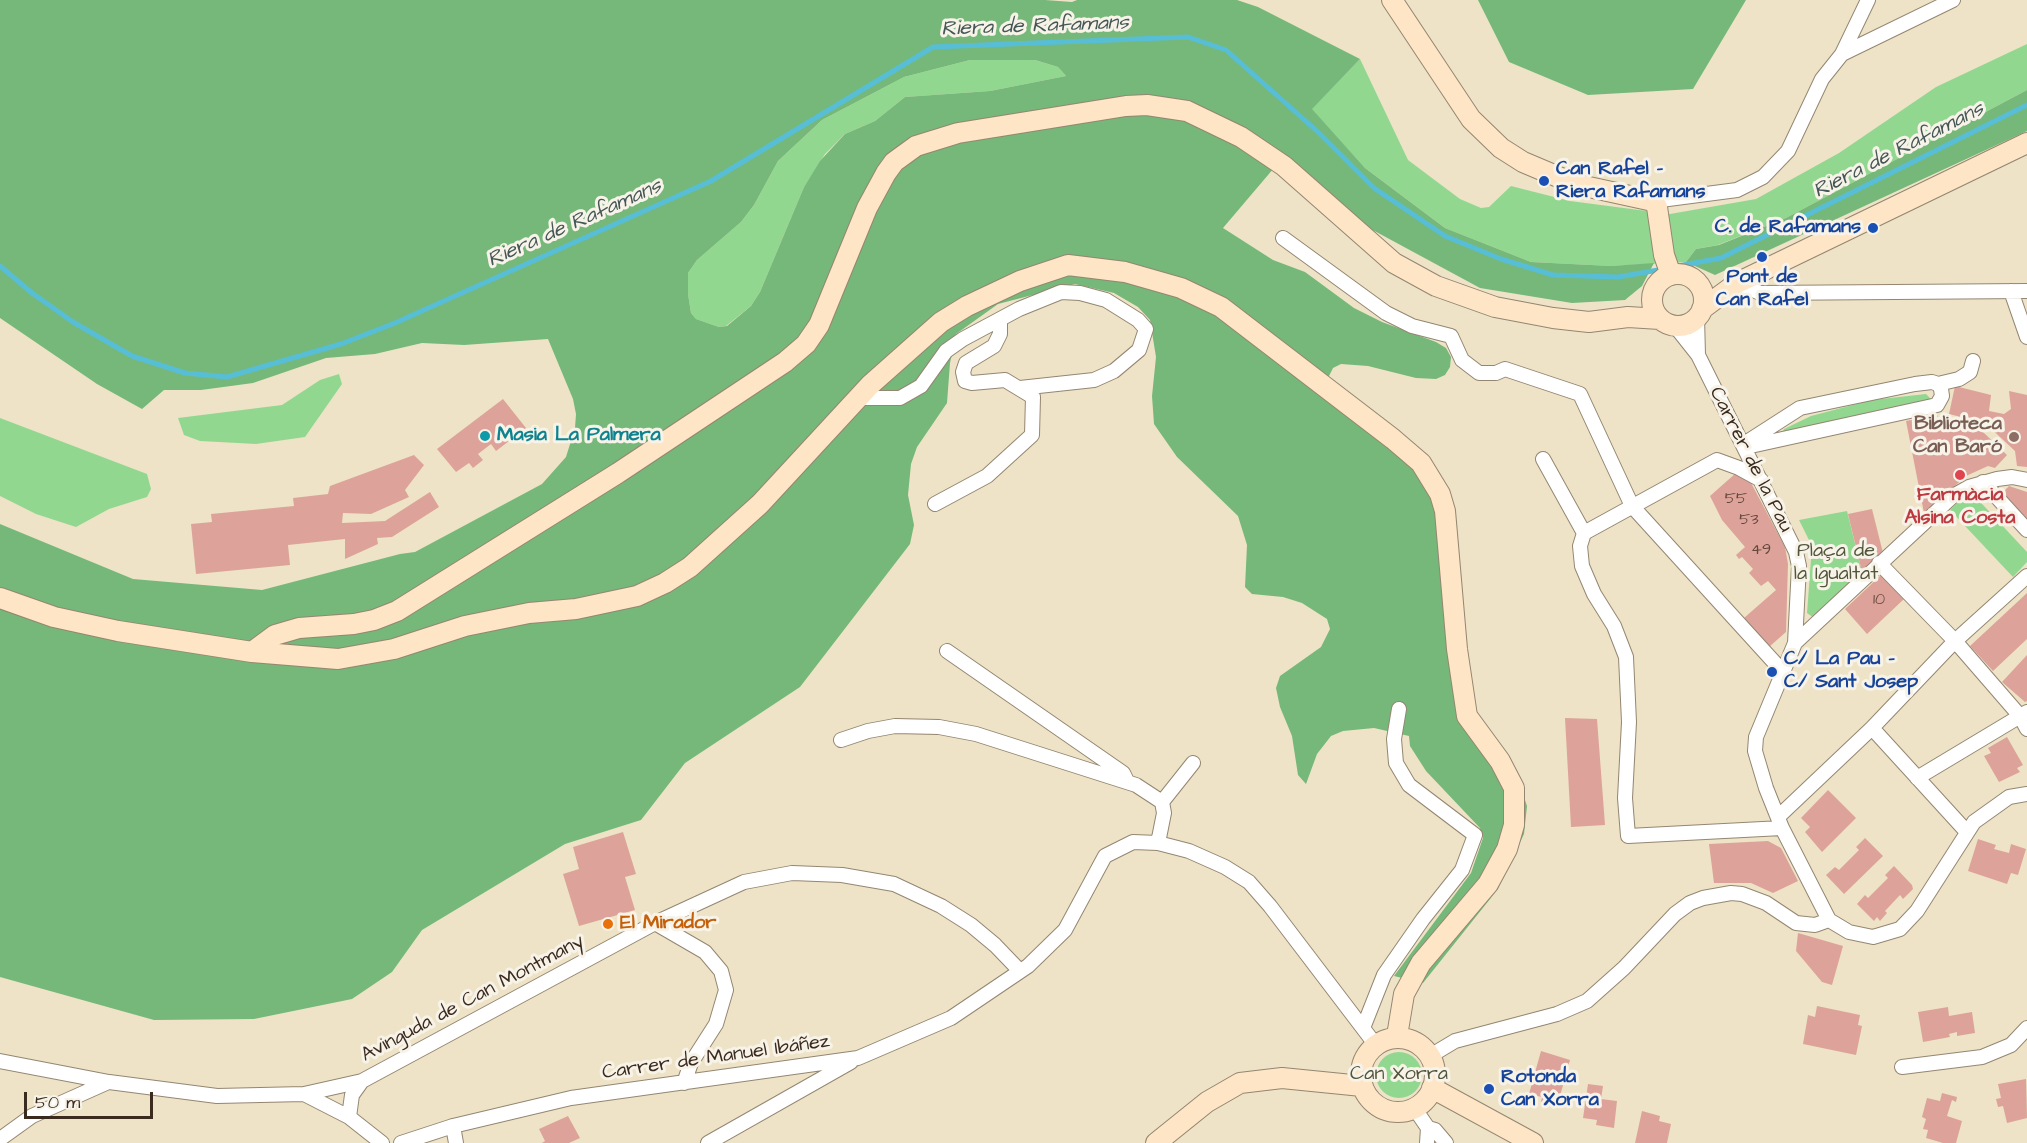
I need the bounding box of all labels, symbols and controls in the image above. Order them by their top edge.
water label: Riera de Rafamans [941,11,1129,43]
water label: Riera de Rafamans [1810,97,1988,205]
place label: Can Rafel - Riera Rafamans [1556,158,1706,205]
water label: Riera de Rafamans [484,174,666,274]
marker: Can Rafel - Riera Rafamans [1537,174,1551,188]
place label: C. de Rafamans [1715,216,1861,240]
marker: C. de Rafamans [1866,221,1880,235]
marker: Pont de Can Rafel [1755,250,1769,264]
place label: Pont de Can Rafel [1716,266,1808,313]
street label: Carrer de la Pau [1703,383,1797,537]
place label: Biblioteca Can Baró [1913,413,2002,460]
place label: Masia La Palmera [497,424,661,448]
marker: Masia La Palmera [478,429,492,443]
marker: Biblioteca Can Baró [2007,430,2021,444]
marker: Farmàcia Alsina Costa [1953,468,1967,482]
place label: Farmàcia Alsina Costa [1905,484,2015,531]
house number: 55 [1725,490,1747,510]
house number: 53 [1739,511,1759,531]
park label: Plaça de la Igualtat [1794,540,1878,587]
house number: 49 [1751,541,1771,561]
house number: 10 [1873,591,1885,611]
place label: C/ La Pau - C/ Sant Josep [1784,648,1918,695]
marker: C/ La Pau - C/ Sant Josep [1765,665,1779,679]
place label: El Mirador [620,912,716,936]
marker: El Mirador [601,917,615,931]
street label: Avinguda de Can Montmany [357,930,589,1068]
street label: Carrer de Manuel Ibáñez [601,1030,831,1086]
park label: Can Xorra [1350,1063,1448,1087]
place label: Rotonda Can Xorra [1501,1066,1599,1113]
scale bar [27,1080,156,1118]
marker: Rotonda Can Xorra [1482,1082,1496,1096]
text: 50 m [35,1090,80,1115]

